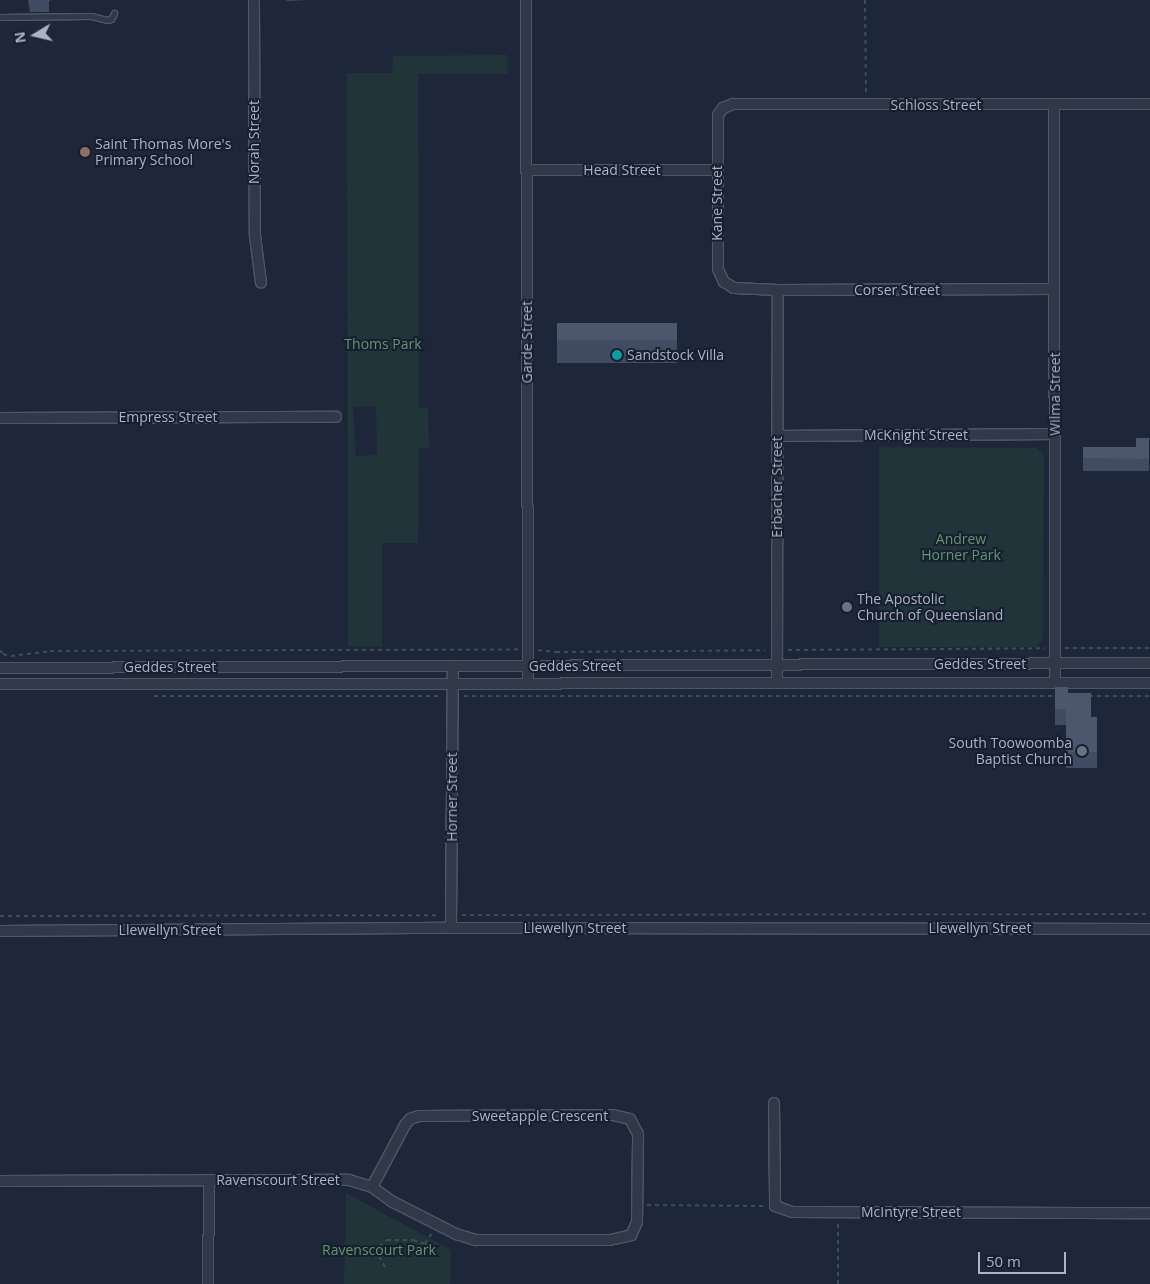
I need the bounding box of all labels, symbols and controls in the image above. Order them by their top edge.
north arrow [10,10,60,60]
text: N [9,30,30,45]
street label: Schloss Street [890,97,982,113]
street label: Norah Street [246,100,262,184]
place label: Saint Thomas More's Primary School [95,136,231,168]
marker: Saint Thomas More's Primary School [79,146,91,158]
street label: Head Street [583,162,661,178]
street label: Kane Street [709,165,725,241]
street label: Corser Street [854,282,940,298]
street label: Garde Street [519,301,535,383]
park label: Thoms Park [344,336,422,352]
place label: Sandstock Villa [627,347,724,363]
marker: Sandstock Villa [611,349,623,361]
street label: Wilma Street [1047,352,1063,436]
street label: Empress Street [119,409,217,425]
street label: McKnight Street [864,427,968,443]
street label: Erbacher Street [769,436,785,538]
park label: Andrew Horner Park [921,531,1001,564]
place label: The Apostolic Church of Queensland [857,591,1003,624]
marker: The Apostolic Church of Queensland [841,601,853,613]
street label: Geddes Street [934,656,1026,672]
street label: Geddes Street [529,658,621,674]
street label: Geddes Street [124,659,216,675]
place label: South Toowoomba Baptist Church [949,735,1072,768]
marker: South Toowoomba Baptist Church [1076,745,1088,757]
street label: Horner Street [444,752,460,842]
street label: Llewellyn Street [524,920,626,936]
street label: Llewellyn Street [929,920,1031,936]
street label: Llewellyn Street [119,922,221,938]
street label: Sweetapple Crescent [472,1108,608,1124]
street label: Ravenscourt Street [216,1172,340,1188]
street label: McIntyre Street [861,1204,961,1220]
park label: Ravenscourt Park [322,1242,436,1258]
scale bar [980,1242,1068,1274]
text: 50 m [986,1251,1021,1271]

